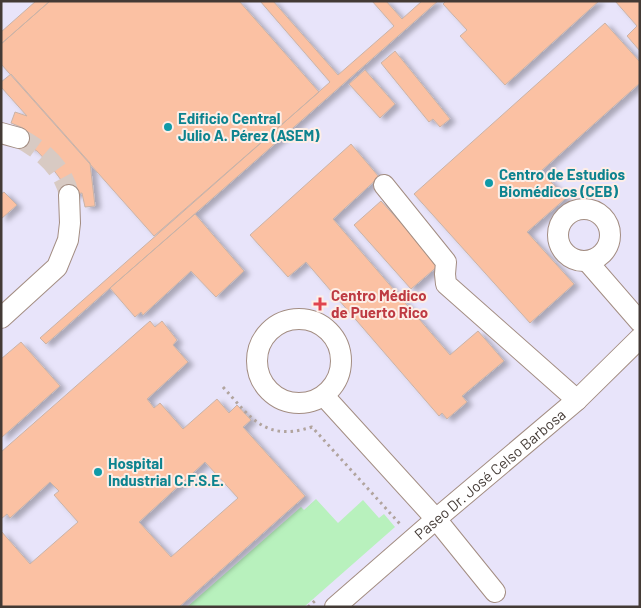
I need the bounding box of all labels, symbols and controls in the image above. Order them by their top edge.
place label: Edificio Central Julio A. Pérez (ASEM) [178,109,320,144]
marker: Edificio Central Julio A. Pérez (ASEM) [162,121,174,133]
place label: Centro de Estudios Biomédicos (CEB) [499,165,626,200]
marker: Centro de Estudios Biomédicos (CEB) [483,177,495,189]
place label: Centro Médico de Puerto Rico [331,286,428,321]
marker: Centro Médico de Puerto Rico [313,297,327,311]
street label: Paseo Dr. José Celso Barbosa [410,405,569,543]
place label: Hospital Industrial C.F.S.E. [108,454,224,489]
marker: Hospital Industrial C.F.S.E. [92,466,104,478]

